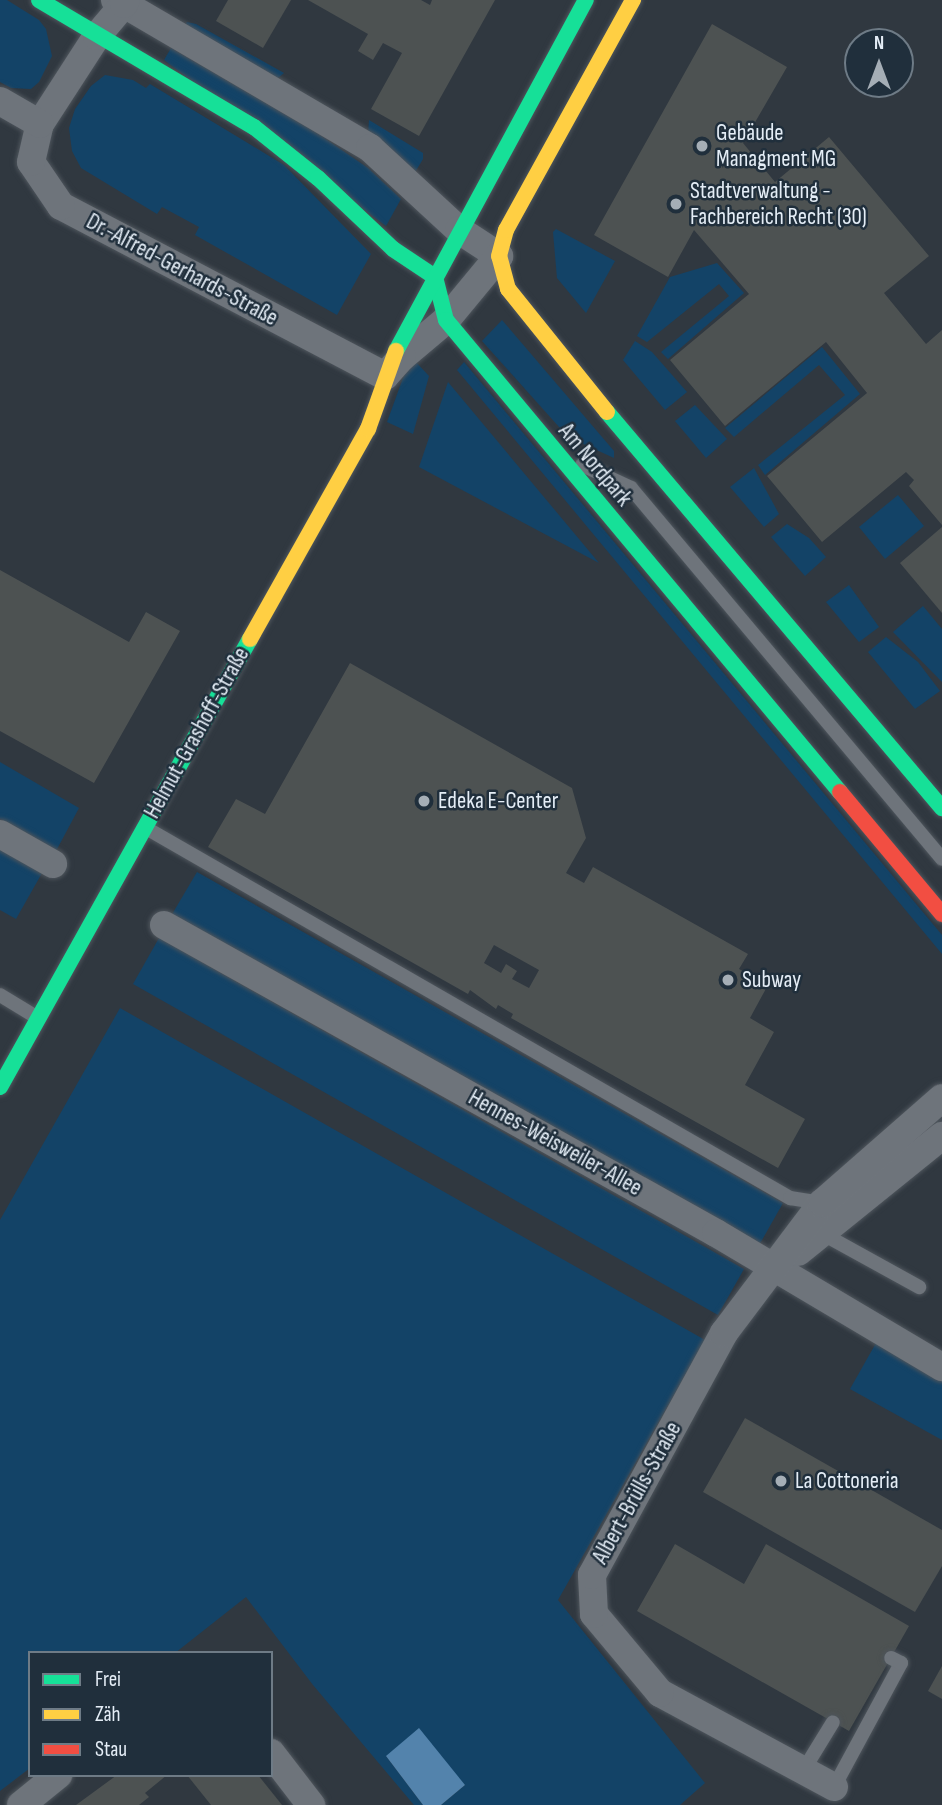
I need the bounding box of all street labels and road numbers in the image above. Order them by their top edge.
street label: Dr.-Alfred-Gerhards-Straße [82,208,282,332]
street label: Am Nordpark [552,418,638,512]
street label: Helmut-Grashoff-Straße [139,643,255,823]
street label: Hennes-Weisweiler-Allee [464,1084,646,1202]
street label: Albert-Brülls-Straße [587,1417,687,1569]

